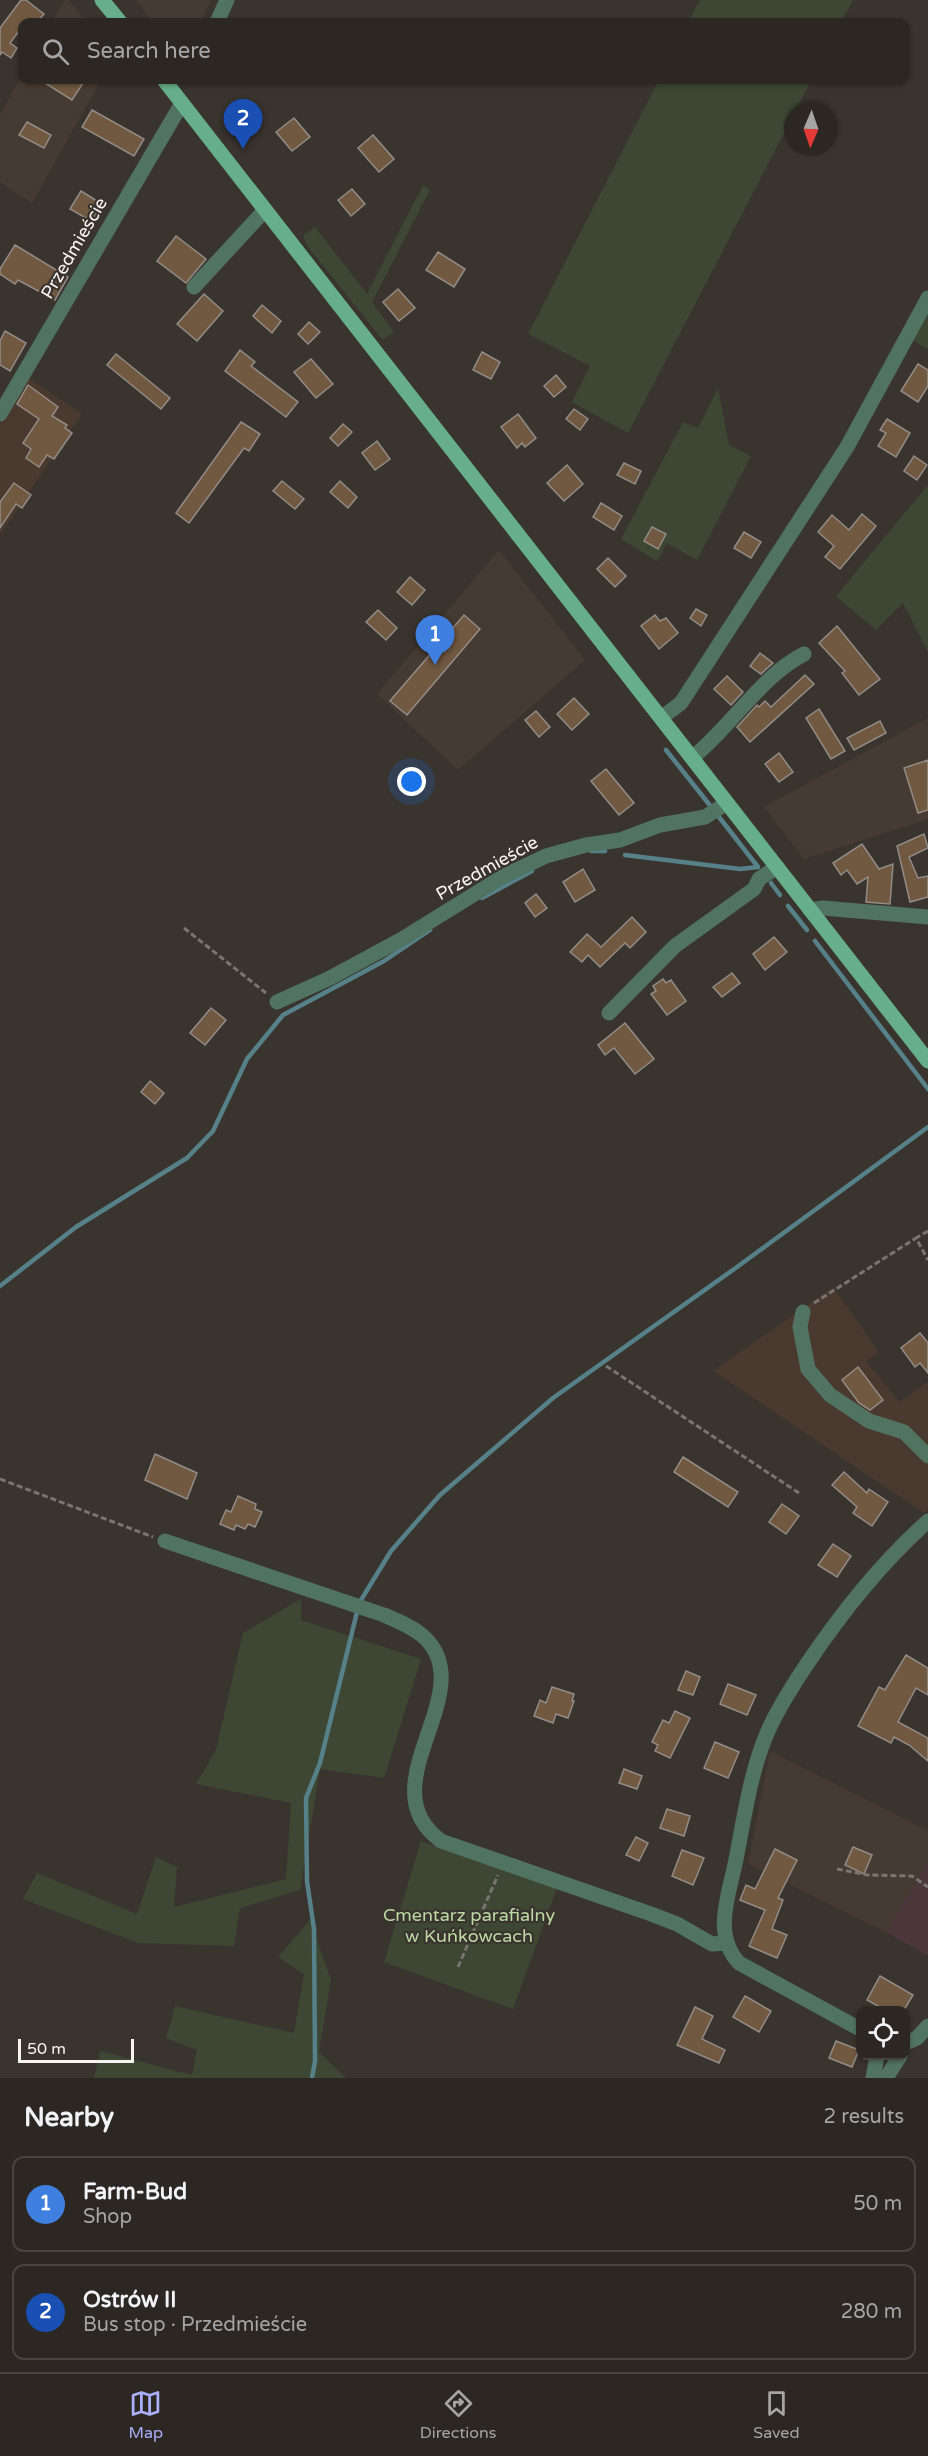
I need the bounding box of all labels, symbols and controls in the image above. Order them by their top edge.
search box [18,18,910,84]
icon: search [39,35,72,68]
text: Search here [87,38,211,64]
pin: 2 [224,100,262,149]
north arrow [784,102,838,156]
street label: Przedmieście [36,193,112,303]
pin: 1 [416,616,454,665]
your location [397,767,426,796]
street label: Przedmieście [432,831,542,905]
park label: Cmentarz parafialny w Kuńkowcach [383,1904,555,1947]
map controls [856,2006,910,2060]
button: locate [856,2006,910,2060]
scale bar [18,2036,134,2064]
text: 50 m [27,2039,66,2059]
text: Nearby [24,2102,114,2133]
text: 2 results [824,2105,904,2129]
text: Farm-Bud [83,2179,187,2205]
text: 1 [39,2192,52,2216]
text: 50 m [853,2192,902,2216]
text: Shop [83,2205,132,2229]
text: Ostrów II [83,2287,177,2313]
text: 2 [39,2300,52,2324]
text: 280 m [841,2300,902,2324]
text: Bus stop · Przedmieście [83,2313,307,2337]
tab: Map [128,2387,163,2443]
tab: Directions [420,2387,496,2443]
tab: Saved [753,2387,800,2443]

